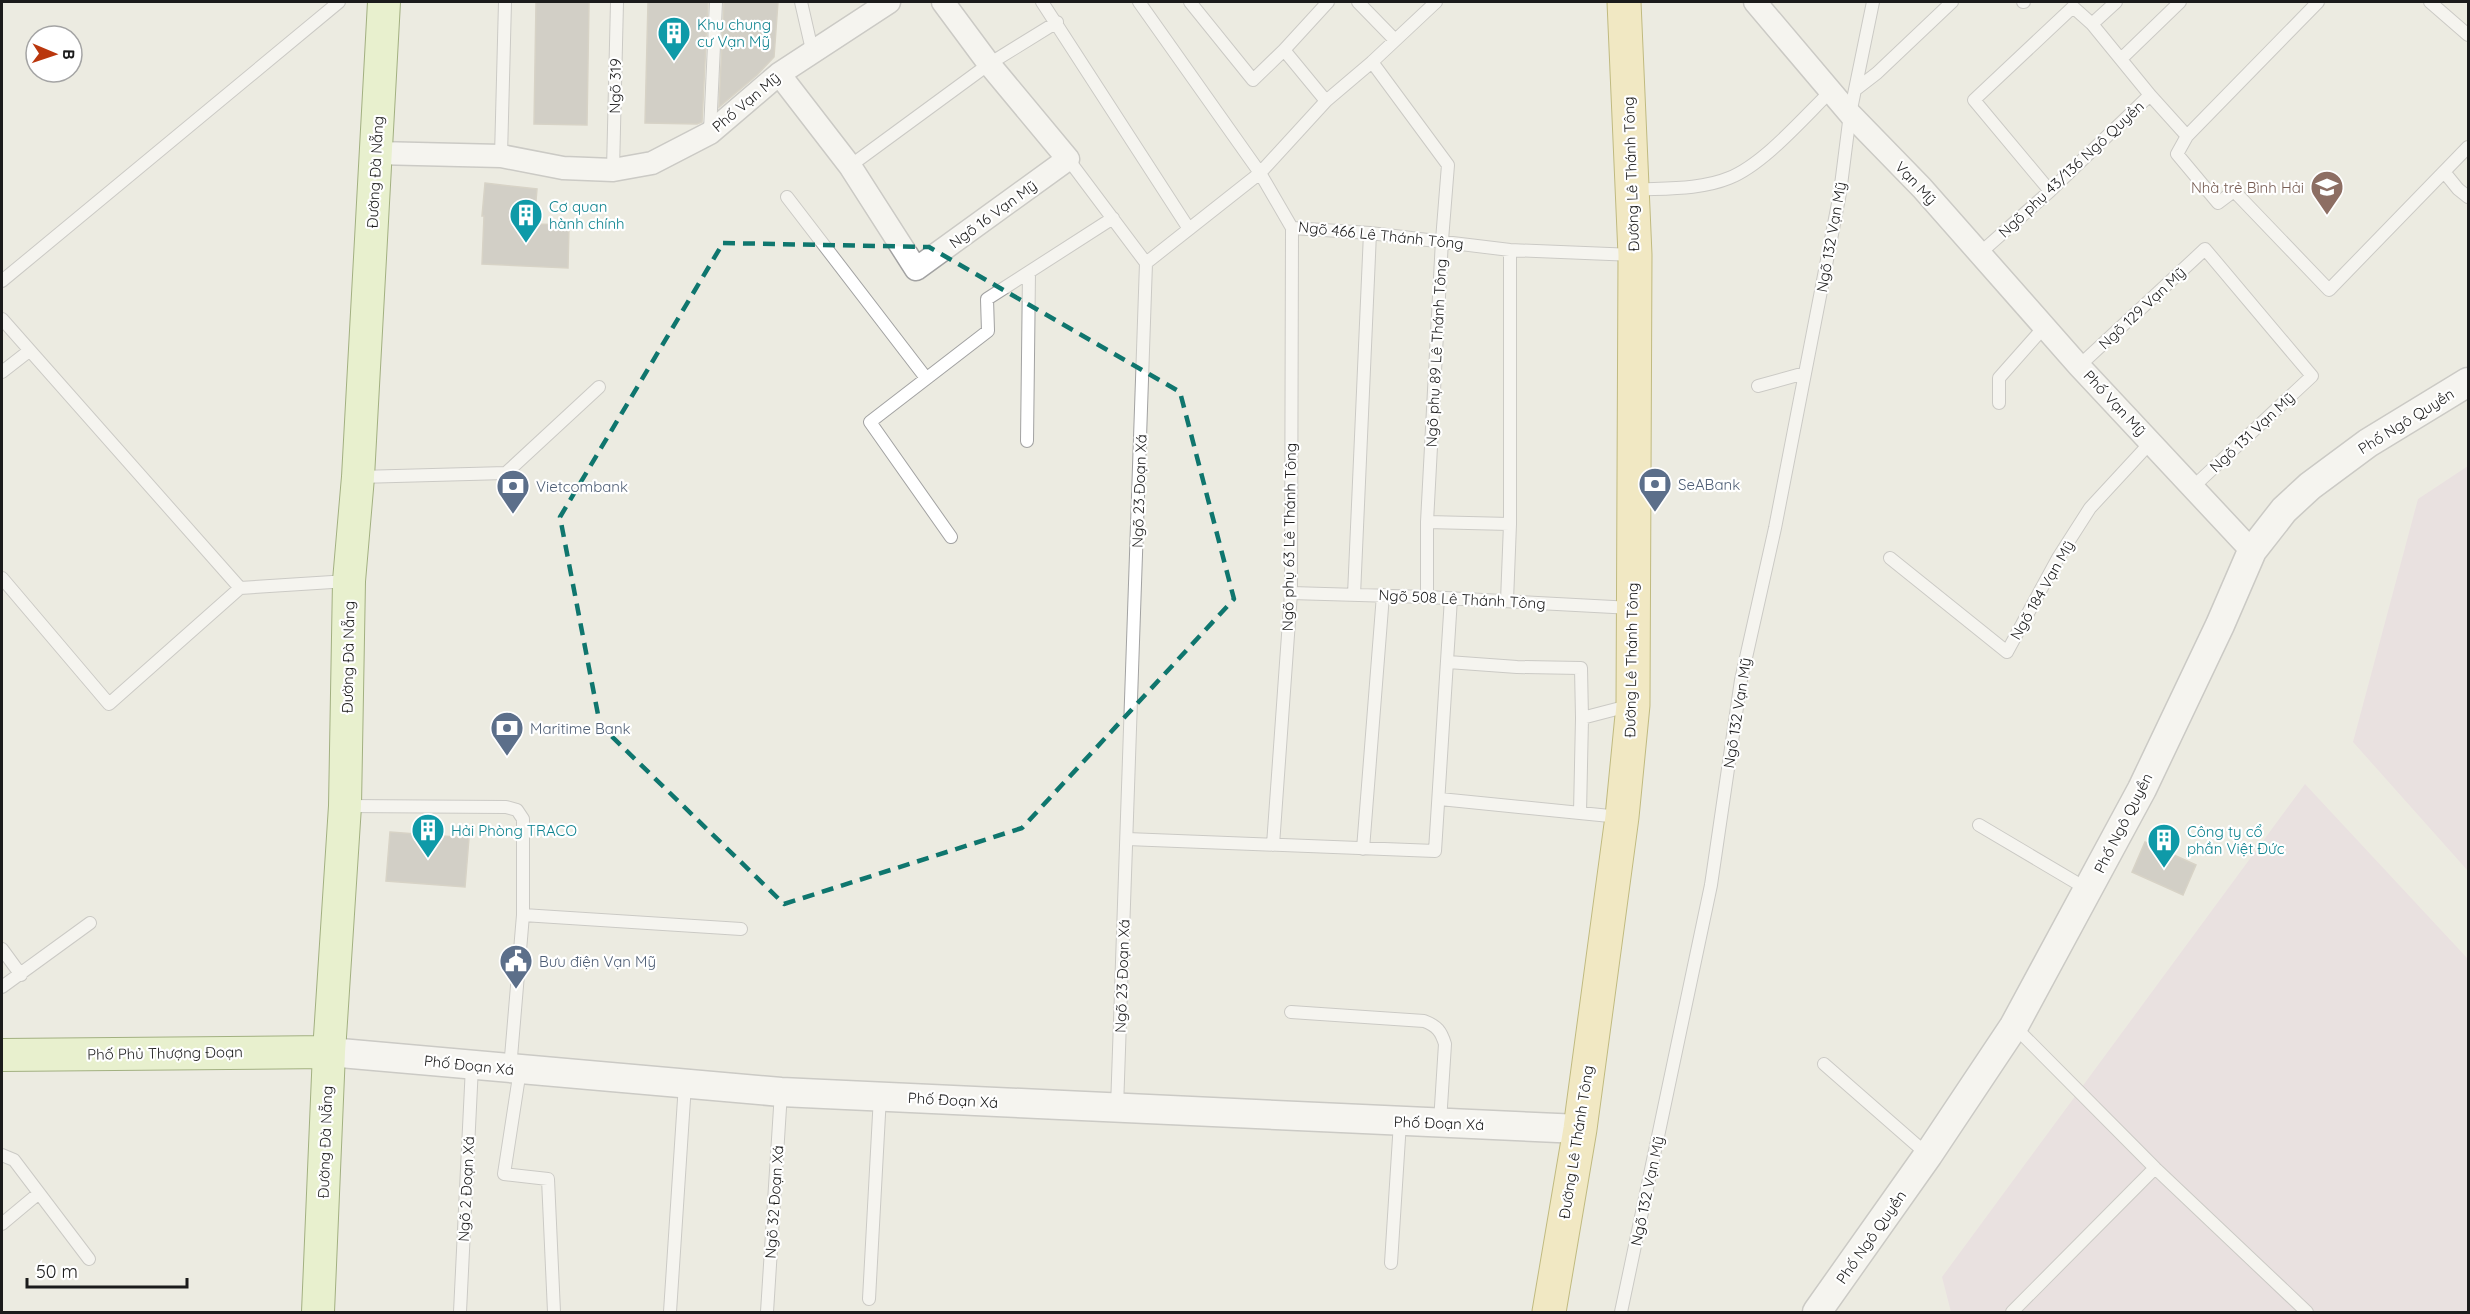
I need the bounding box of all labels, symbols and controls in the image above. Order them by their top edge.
building icon: Khu chung cư Vạn Mỹ [656,15,692,62]
place label: Khu chung cư Vạn Mỹ [697,15,771,51]
north arrow [24,24,84,84]
text: B [59,49,79,60]
street label: Ngõ 319 [605,58,625,114]
street label: Phố Vạn Mỹ [708,68,784,136]
street label: Đường Lê Thánh Tông [1619,96,1643,252]
street label: Ngõ phụ 43/136 Ngô Quyền [1994,97,2148,241]
street label: Đường Đà Nẵng [363,115,387,229]
street label: Vạn Mỹ [1891,157,1941,209]
school or university icon: Nhà trẻ Bình Hải [2309,169,2345,216]
street label: Ngõ 16 Vạn Mỹ [945,176,1041,252]
place label: Nhà trẻ Bình Hải [2191,178,2304,197]
street label: Ngõ 132 Vạn Mỹ [1812,180,1850,294]
building icon: Cơ quan hành chính [508,197,544,244]
place label: Cơ quan hành chính [549,197,625,233]
street label: Ngõ 466 Lê Thánh Tông [1297,217,1465,253]
street label: Ngõ phụ 89 Lê Thánh Tông [1422,258,1450,448]
street label: Ngõ 129 Vạn Mỹ [2094,263,2190,353]
street label: Phố Vạn Mỹ [2080,366,2150,440]
street label: Phố Ngô Quyền [2354,384,2458,458]
street label: Ngõ 131 Vạn Mỹ [2206,388,2298,476]
street label: Ngõ 23 Đoạn Xá [1128,434,1150,548]
street label: Ngõ phụ 63 Lê Thánh Tông [1278,443,1300,631]
bank icon: SeABank [1637,466,1673,513]
bank icon: Vietcombank [495,468,531,515]
place label: SeABank [1678,475,1740,494]
place label: Vietcombank [536,477,628,496]
street label: Ngõ 184 Vạn Mỹ [2006,537,2078,643]
street label: Đường Lê Thánh Tông [1620,582,1642,738]
street label: Ngõ 508 Lê Thánh Tông [1378,585,1546,613]
street label: Đường Đà Nẵng [338,601,358,713]
street label: Ngõ 132 Vạn Mỹ [1719,656,1755,770]
bank icon: Maritime Bank [489,710,525,757]
place label: Maritime Bank [530,719,631,738]
street label: Phố Ngô Quyền [2090,770,2156,876]
building icon: Hải Phòng TRACO [410,812,446,859]
place label: Hải Phòng TRACO [451,821,577,840]
building icon: Công ty cổ phần Việt Đức [2146,822,2182,869]
place label: Công ty cổ phần Việt Đức [2187,822,2285,858]
street label: Ngõ 23 Đoạn Xá [1111,919,1133,1033]
public building icon: Bưu điện Vạn Mỹ [498,943,534,990]
place label: Bưu điện Vạn Mỹ [539,952,656,971]
street label: Phố Phủ Thượng Đoạn [87,1042,243,1064]
street label: Phố Đoạn Xá [423,1051,515,1079]
street label: Đường Lê Thánh Tông [1554,1064,1598,1220]
street label: Đường Đà Nẵng [314,1085,336,1199]
street label: Phố Đoạn Xá [907,1088,999,1112]
street label: Phố Đoạn Xá [1393,1112,1485,1134]
street label: Ngõ 132 Vạn Mỹ [1626,1134,1668,1248]
street label: Ngõ 2 Đoạn Xá [454,1136,478,1242]
street label: Ngõ 32 Đoạn Xá [761,1145,787,1259]
street label: Phố Ngô Quyền [1832,1187,1910,1287]
scale bar [27,1251,188,1289]
text: 50 m [36,1260,78,1283]

